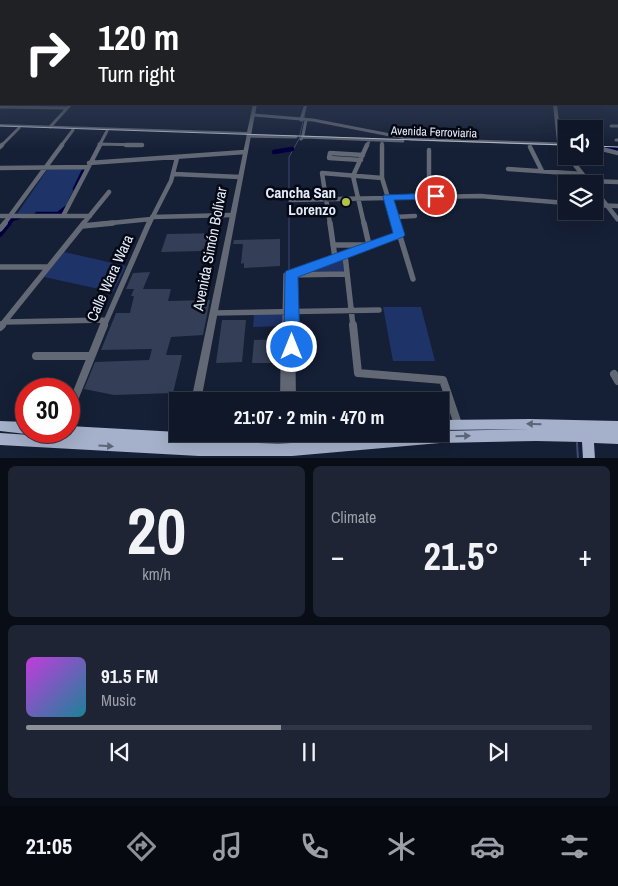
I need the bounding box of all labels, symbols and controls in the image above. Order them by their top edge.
text: 120 m [98,14,179,61]
icon: right [15,20,80,85]
text: Turn right [98,59,175,89]
map controls [558,120,603,220]
button: sound [558,120,603,165]
street label: Avenida Ferroviaria [390,122,478,142]
pin [415,175,457,217]
button: layers [558,175,603,220]
place label: Cancha San Lorenzo [266,182,336,220]
icon: arrive [422,182,450,210]
street label: Avenida Simón Bolívar [187,185,232,314]
marker: Cancha San Lorenzo [340,196,352,208]
street label: Calle Wara Wara [81,231,138,324]
position arrow [265,320,317,372]
speed limit sign: 30 [15,378,80,443]
text: 21:07 · 2 min · 470 m [234,404,384,430]
one-way arrow [526,420,542,428]
one-way arrow [455,432,471,440]
one-way arrow [98,442,114,450]
text: 20 [127,487,186,574]
text: Climate [331,506,376,528]
text: 21.5° [424,531,499,582]
text: − [331,537,344,575]
text: + [579,537,592,575]
text: km/h [142,563,171,585]
text: 91.5 FM [101,663,158,689]
text: Music [101,689,136,711]
icon: previous [106,738,134,766]
icon: pause [295,738,323,766]
icon: next [484,738,512,766]
icon: directions [124,829,159,864]
icon: music [210,829,245,864]
icon: phone [297,829,332,864]
icon: climate [384,829,419,864]
icon: car [470,829,505,864]
icon: filters [557,829,592,864]
text: 21:05 [26,831,72,861]

